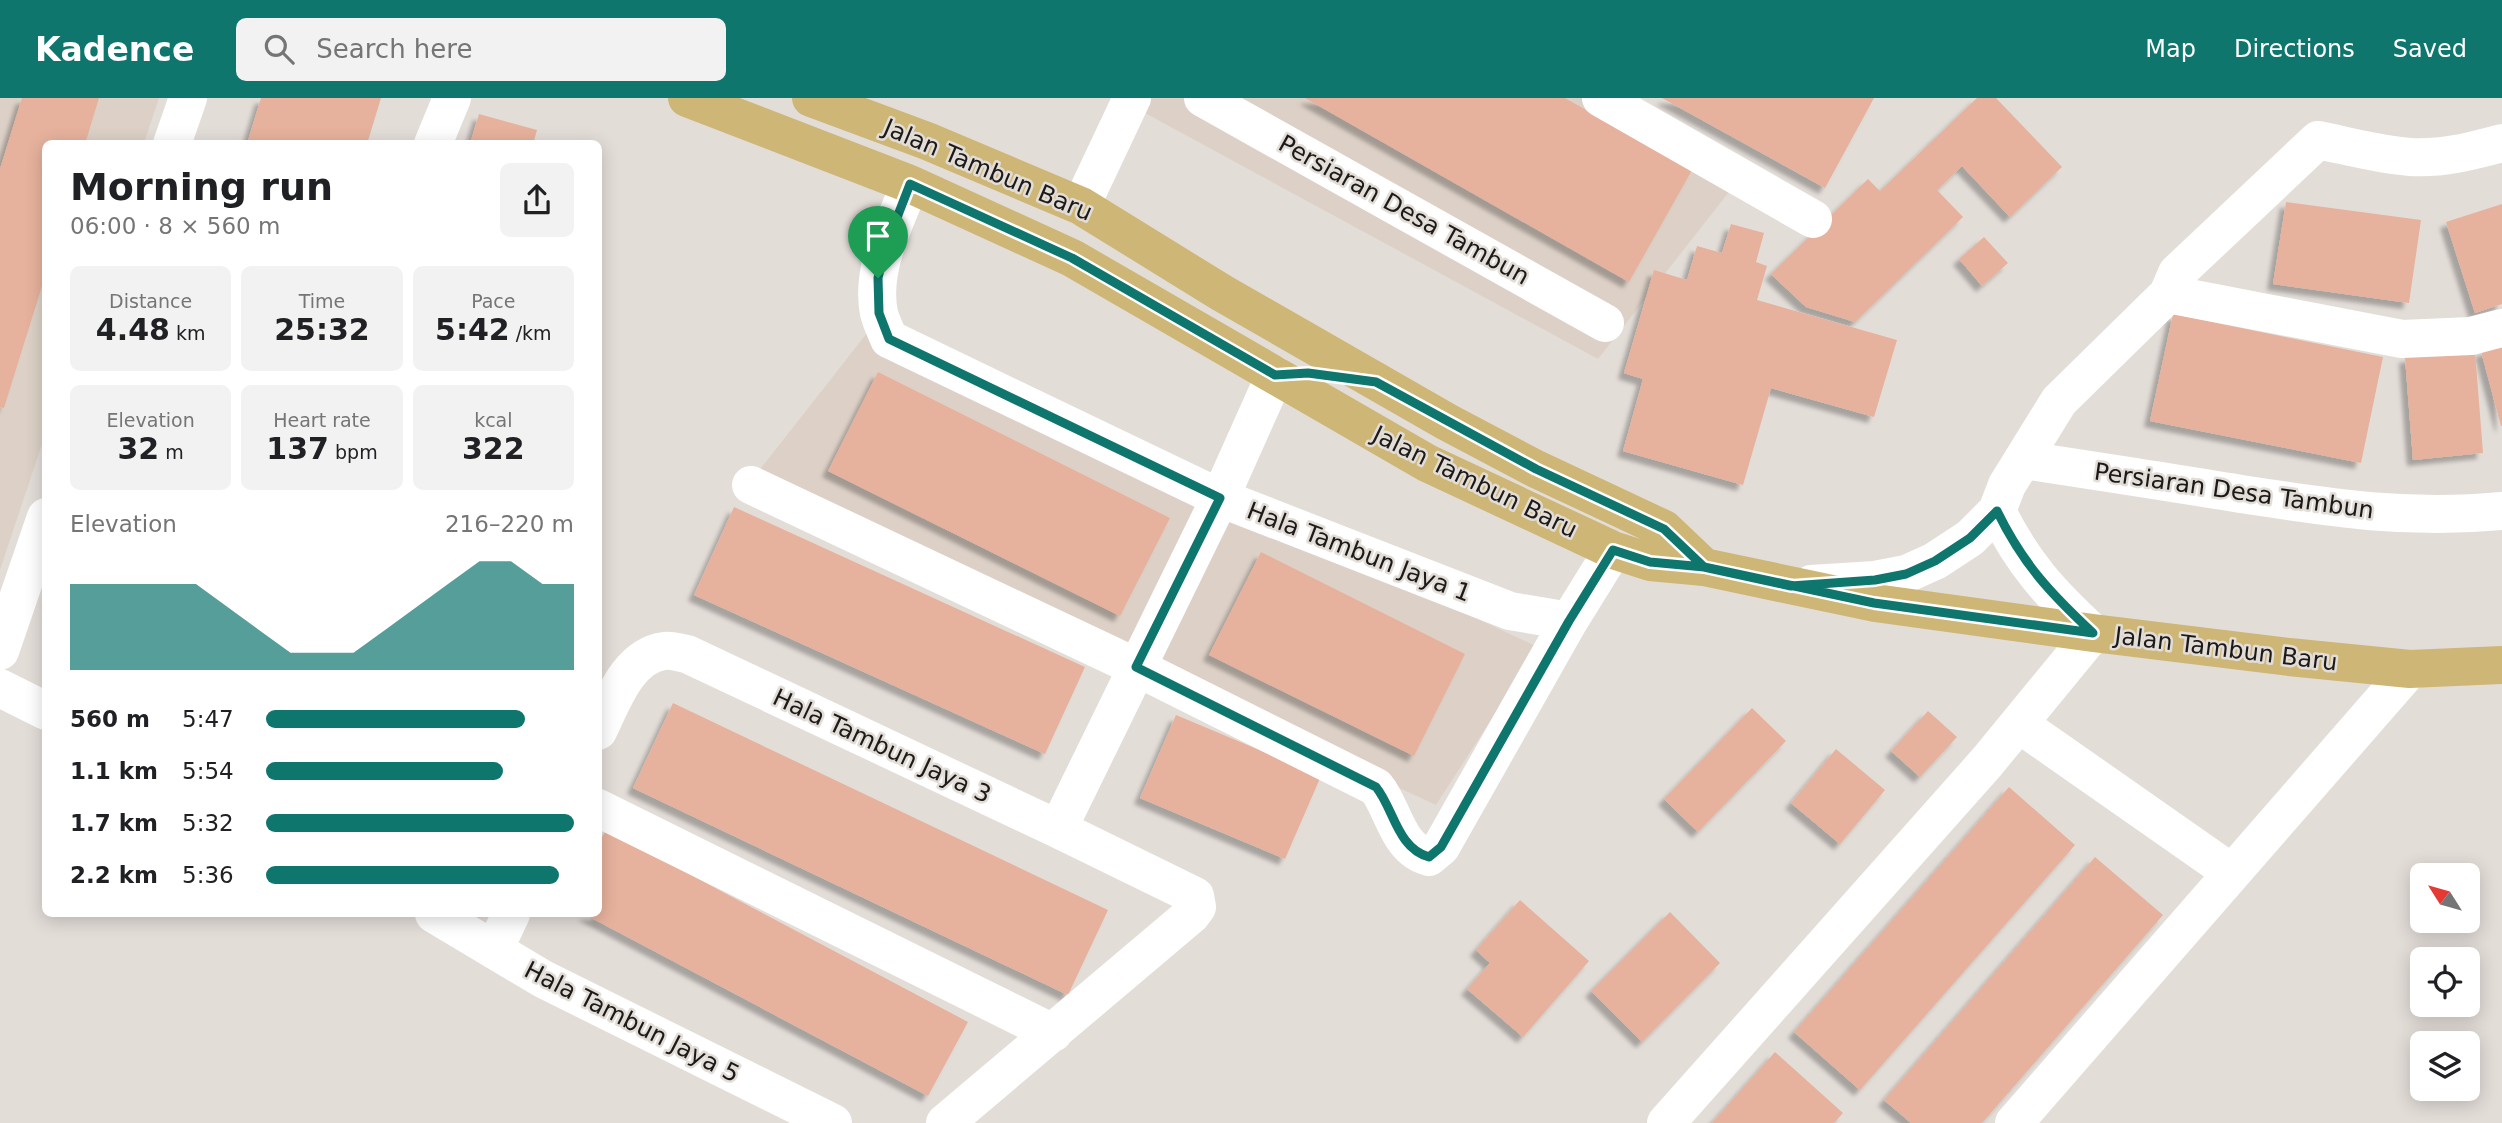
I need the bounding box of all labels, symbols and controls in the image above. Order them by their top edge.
search box [236,18,726,81]
text: Kadence [35,30,194,69]
icon: search [260,30,298,68]
text: Search here [316,34,472,64]
text: Map [2145,35,2196,63]
text: Directions [2234,35,2355,63]
text: Saved [2393,35,2467,63]
street label: Jalan Tambun Baru [877,113,1097,227]
street label: Persiaran Desa Tambun [1274,129,1534,291]
button: share [500,163,574,237]
text: Morning run [70,165,333,209]
pin [848,206,908,278]
text: 06:00 · 8 × 560 m [70,213,280,239]
icon: arrive [859,217,897,255]
text: Distance [109,290,192,312]
text: Time [299,290,345,312]
text: Pace [471,290,516,312]
text: 4.48 [96,312,170,347]
text: 25:32 [274,312,370,347]
text: 5:42 [435,312,510,347]
text: km [170,322,205,344]
text: /km [510,322,552,344]
text: Elevation [107,409,195,431]
text: Heart rate [273,409,371,431]
text: kcal [474,409,513,431]
street label: Jalan Tambun Baru [1366,419,1582,544]
text: 32 [118,431,159,466]
text: 137 [266,431,329,466]
text: 322 [462,431,525,466]
text: m [159,441,184,463]
text: bpm [329,441,378,463]
street label: Persiaran Desa Tambun [2092,458,2376,524]
street label: Hala Tambun Jaya 1 [1243,496,1475,608]
text: Elevation [70,511,177,537]
text: 216–220 m [445,511,574,537]
street label: Jalan Tambun Baru [2111,621,2339,677]
street label: Hala Tambun Jaya 3 [768,683,996,809]
text: 560 m [70,706,150,732]
text: 5:47 [182,706,234,732]
text: 1.1 km [70,758,158,784]
text: 5:54 [182,758,234,784]
text: 1.7 km [70,810,158,836]
text: 5:32 [182,810,234,836]
text: 2.2 km [70,862,158,888]
text: 5:36 [182,862,234,888]
north arrow [2410,863,2480,933]
map controls [2410,863,2480,1101]
button: locate [2410,947,2480,1017]
street label: Hala Tambun Jaya 5 [520,956,744,1088]
button: layers [2410,1031,2480,1101]

